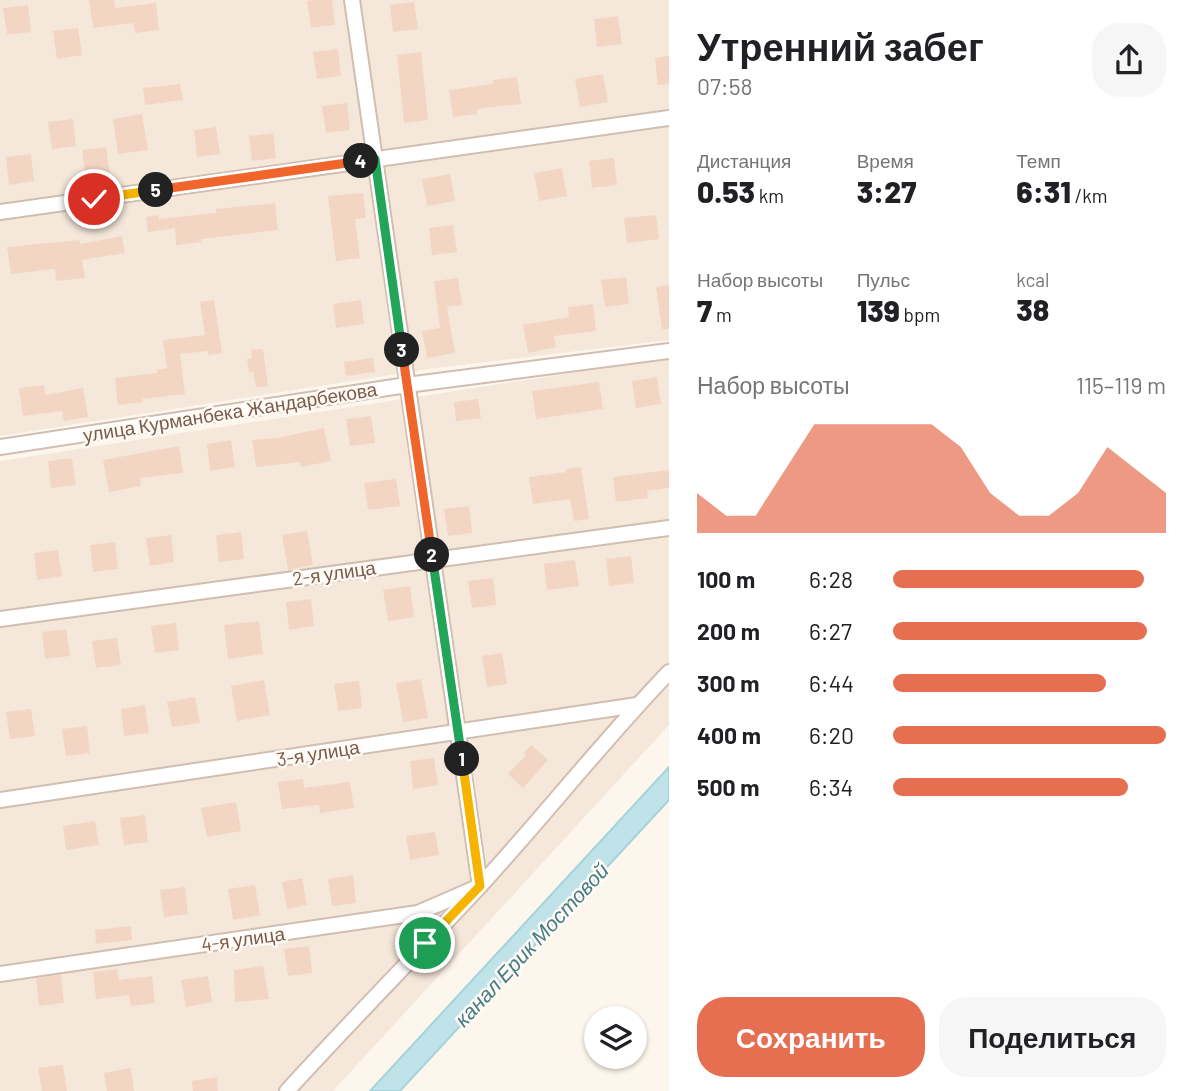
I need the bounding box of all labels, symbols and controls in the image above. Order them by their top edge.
text: Утренний забег [697,23,984,69]
button: share [1092,23,1166,97]
text: 07:58 [697,72,752,100]
pin: 4 [344,144,378,178]
text: 4 [355,149,366,172]
text: Дистанция [697,149,791,172]
text: Время [857,149,914,172]
text: Темп [1016,149,1061,172]
pin [64,169,124,229]
pin: 5 [138,172,174,208]
text: 0.53 [697,173,755,209]
text: 3:27 [857,173,916,209]
text: 6:31 [1016,173,1071,209]
text: 5 [150,178,161,201]
icon: check [75,180,113,218]
text: km [755,184,784,207]
text: /km [1071,184,1108,207]
text: Набор высоты [697,268,823,291]
text: Пульс [857,268,910,291]
text: kcal [1016,268,1049,291]
text: 38 [1016,291,1049,327]
text: 7 [697,292,712,328]
text: 139 [857,292,900,328]
text: m [712,303,732,326]
text: bpm [900,303,940,326]
pin: 3 [384,332,420,368]
text: 3 [396,338,407,361]
text: Набор высоты [697,371,850,399]
text: 115–119 m [1076,371,1166,399]
street label: улица Курманбека Жандарбекова [81,377,379,446]
pin: 2 [414,538,450,572]
text: 2 [426,543,437,566]
street label: 2-я улица [291,555,378,590]
text: 100 m [697,565,755,593]
text: 6:28 [809,565,853,593]
text: 200 m [697,617,760,645]
text: 6:27 [809,617,852,645]
text: 300 m [697,669,759,697]
text: 6:44 [809,669,854,697]
text: 400 m [697,721,761,749]
text: 6:20 [809,721,854,749]
street label: 3-я улица [275,735,361,770]
pin: 1 [444,742,480,776]
text: 1 [458,747,465,770]
text: 500 m [697,773,759,801]
text: 6:34 [809,773,853,801]
water label: канал Ерик Мостовой [449,857,613,1031]
pin [395,913,455,973]
street label: 4-я улица [200,921,287,956]
icon: arrive [406,924,444,962]
button: Сохранить [697,997,925,1077]
button: Поделиться [939,997,1166,1077]
map controls [584,1006,647,1069]
button: layers [584,1006,647,1069]

